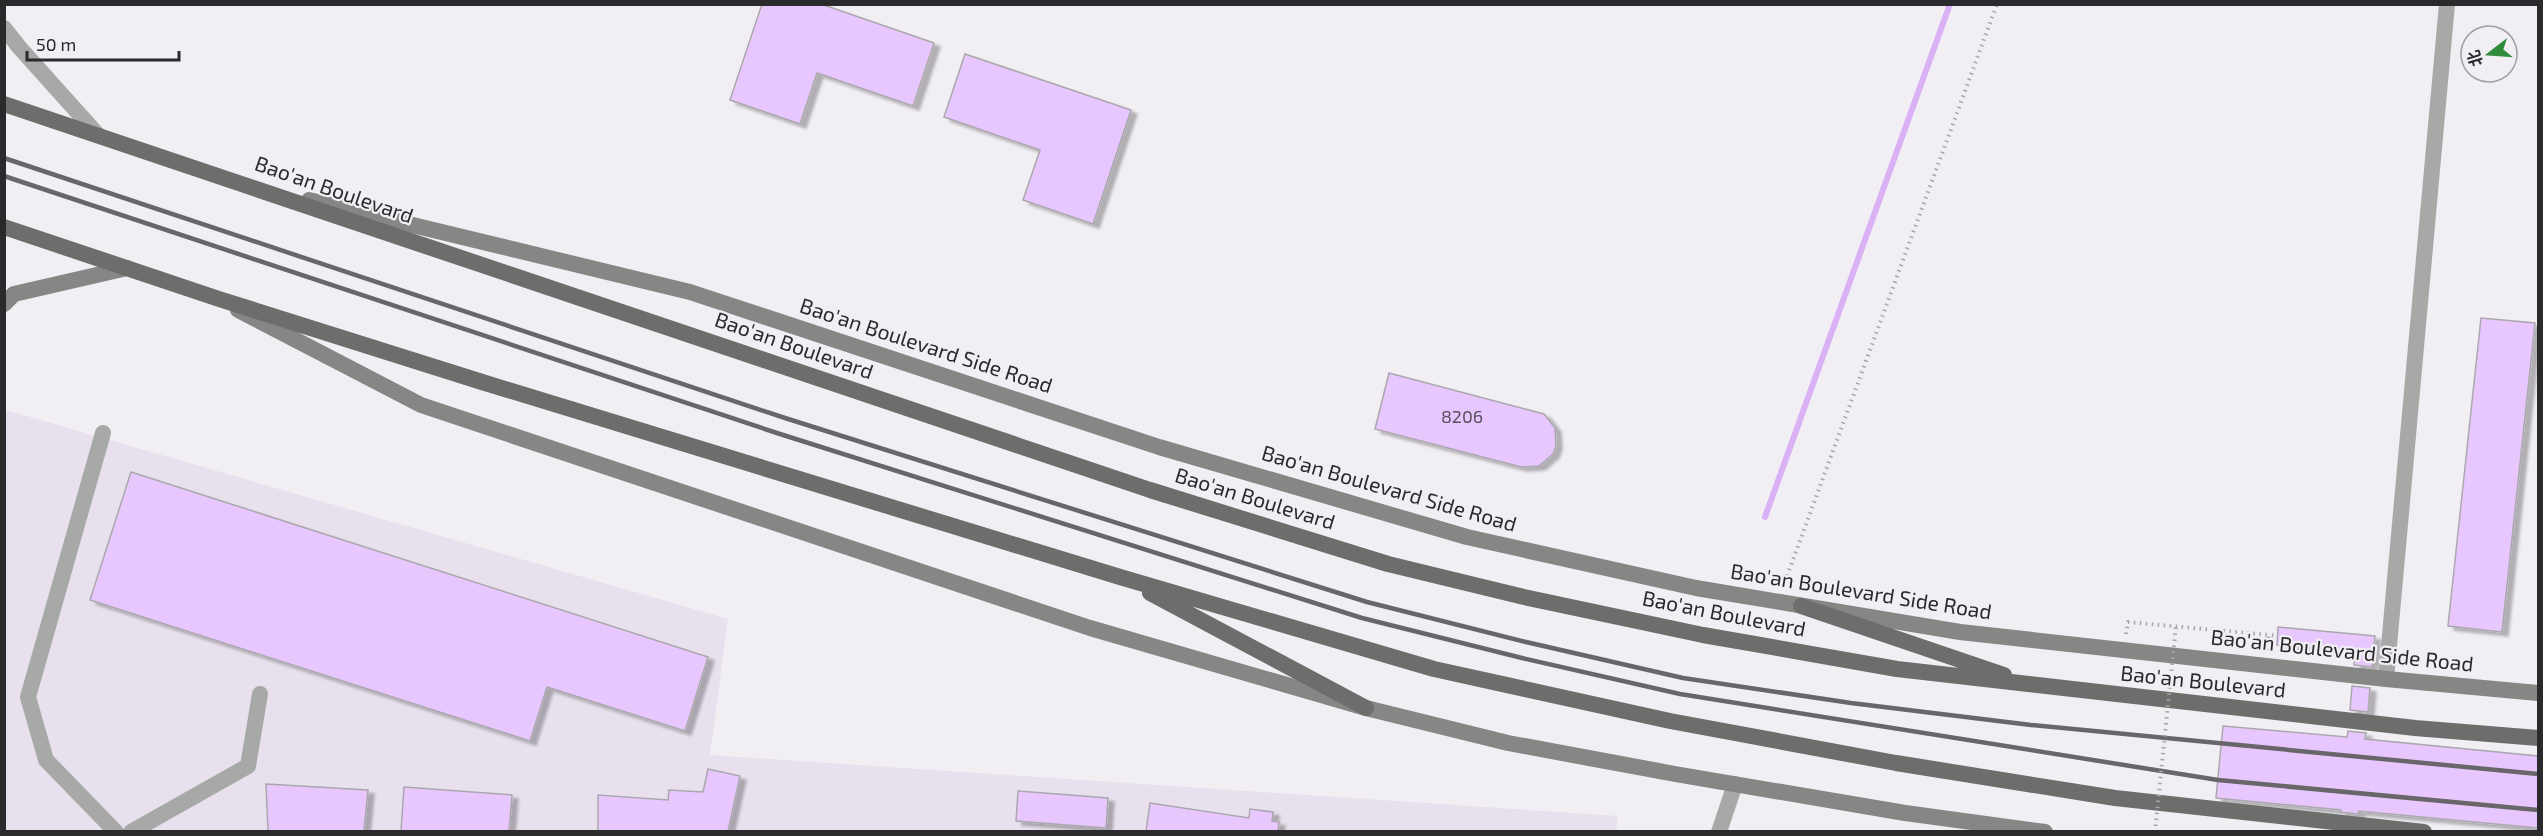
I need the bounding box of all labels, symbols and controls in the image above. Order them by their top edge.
scale bar [27,24,178,62]
north arrow [2459,24,2519,84]
text: 50 m [36,33,76,55]
text: 北 [2463,48,2486,69]
street label: Bao'an Boulevard [252,150,417,227]
street label: Bao'an Boulevard Side Road [797,292,1056,397]
street label: Bao'an Boulevard [712,306,877,383]
house number: 8206 [1441,405,1483,427]
street label: Bao'an Boulevard Side Road [1259,439,1520,536]
street label: Bao'an Boulevard [1172,461,1339,534]
street label: Bao'an Boulevard Side Road [1729,558,1994,624]
street label: Bao'an Boulevard [1640,584,1808,641]
street label: Bao'an Boulevard Side Road [2210,623,2475,676]
street label: Bao'an Boulevard [2119,659,2287,702]

